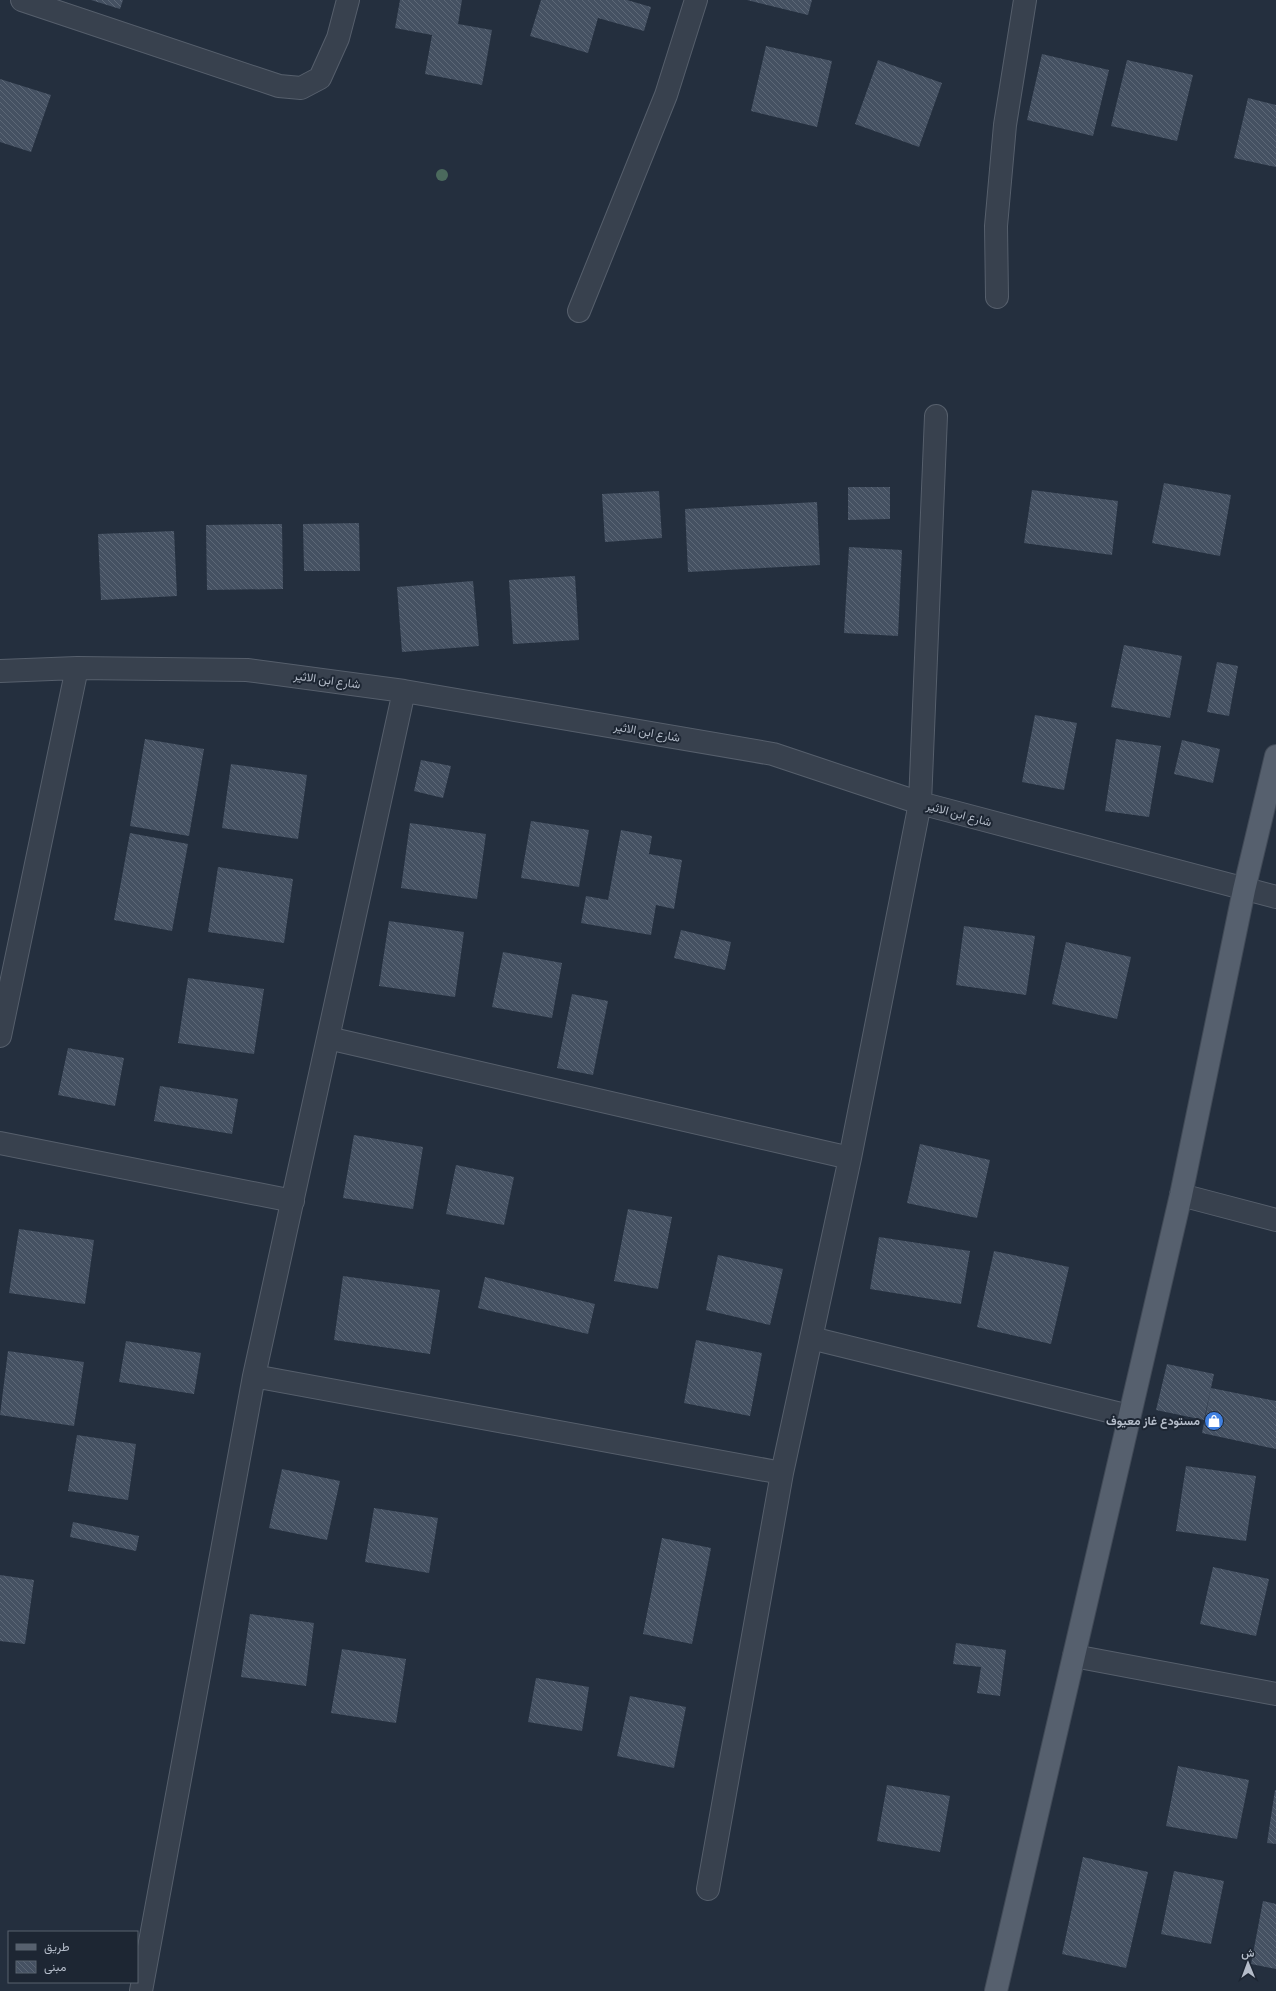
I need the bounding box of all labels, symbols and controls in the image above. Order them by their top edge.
street label: شارع ابن الاثير [291,667,361,694]
street label: شارع ابن الاثير [611,718,682,747]
street label: شارع ابن الاثير [923,797,994,831]
shop icon: مستودع غاز معيوف [1203,1410,1225,1432]
place label: مستودع غاز معيوف [1106,1413,1200,1429]
legend [8,1931,138,1983]
text: طريق [44,1939,70,1955]
north arrow [1228,1943,1268,1983]
text: ش [1241,1946,1255,1960]
text: مبنى [44,1959,66,1975]

